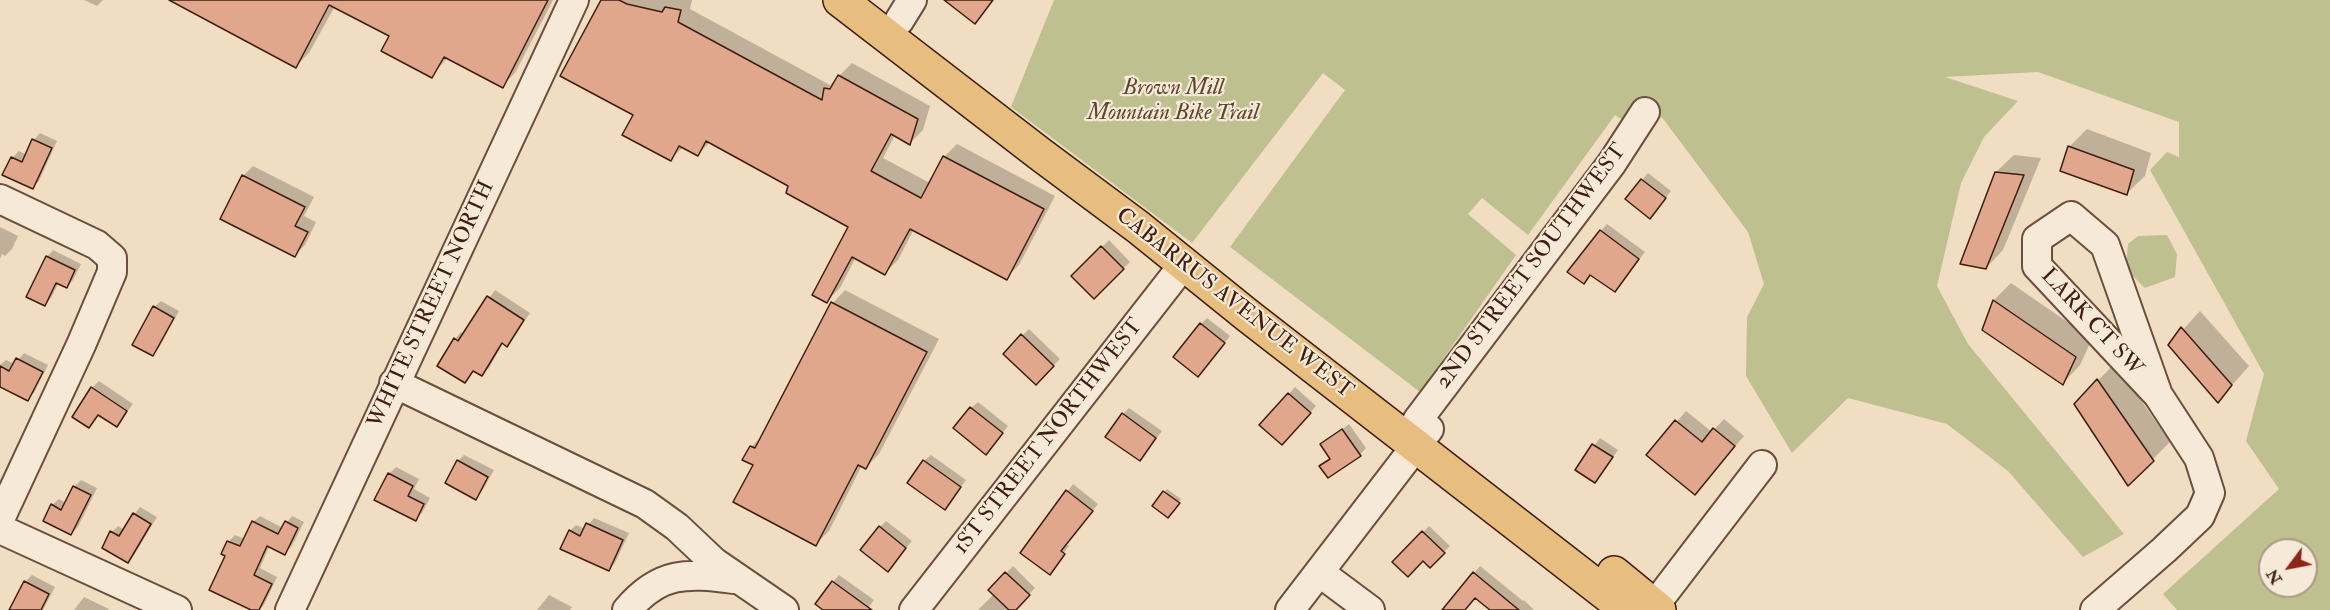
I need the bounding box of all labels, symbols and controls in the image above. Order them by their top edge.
park label: Brown Mill Mountain Bike Trail [1087,76,1259,128]
street label: 2ND STREET SOUTHWEST [1431,139,1633,395]
street label: WHITE STREET NORTH [363,177,501,433]
street label: CABARRUS AVENUE WEST [1110,203,1358,405]
street label: LARK CT SW [2034,264,2148,382]
street label: 1ST STREET NORTHWEST [949,314,1149,560]
north arrow [2258,538,2318,598]
text: N [2262,565,2287,588]

